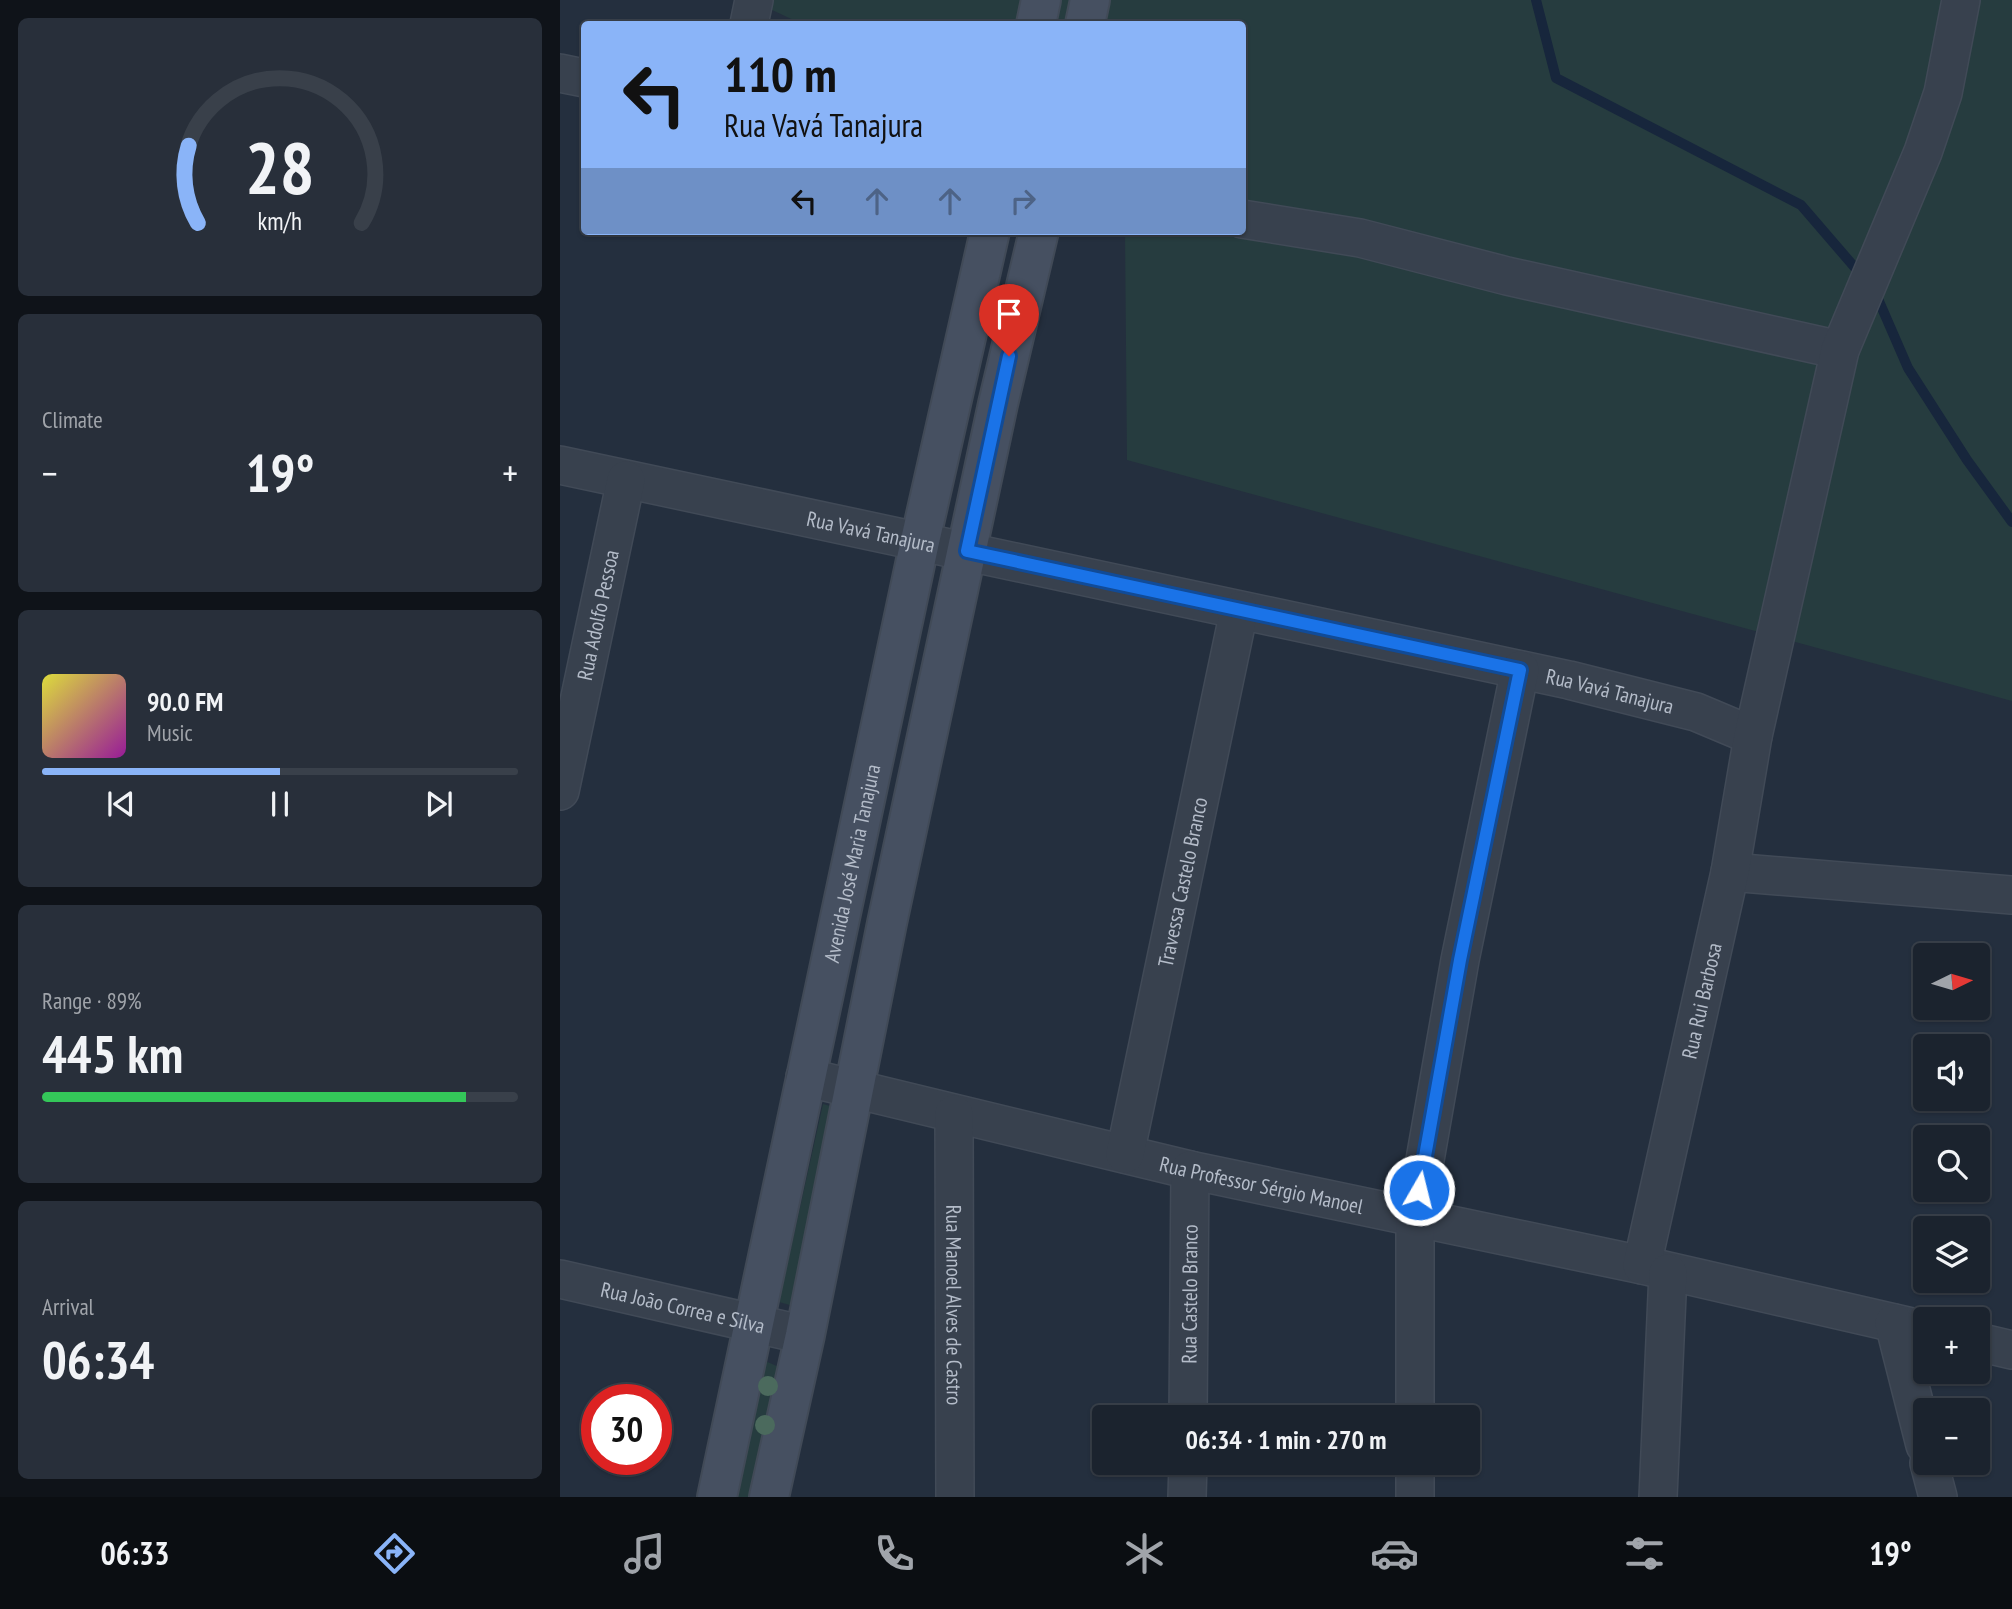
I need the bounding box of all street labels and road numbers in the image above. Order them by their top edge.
street label: Rua Vavá Tanajura [804,504,938,558]
street label: Rua Adolfo Pessoa [570,547,624,683]
street label: Rua Vavá Tanajura [1544,662,1677,719]
street label: Avenida José Maria Tanajura [817,761,886,965]
street label: Travessa Castelo Branco [1151,795,1213,969]
street label: Rua Rui Barbosa [1675,940,1727,1061]
street label: Rua Professor Sérgio Manoel [1157,1150,1366,1220]
street label: Rua Manoel Alves de Castro [941,1205,968,1405]
street label: Rua Castelo Branco [1175,1224,1203,1364]
street label: Rua João Correa e Silva [598,1275,767,1339]

